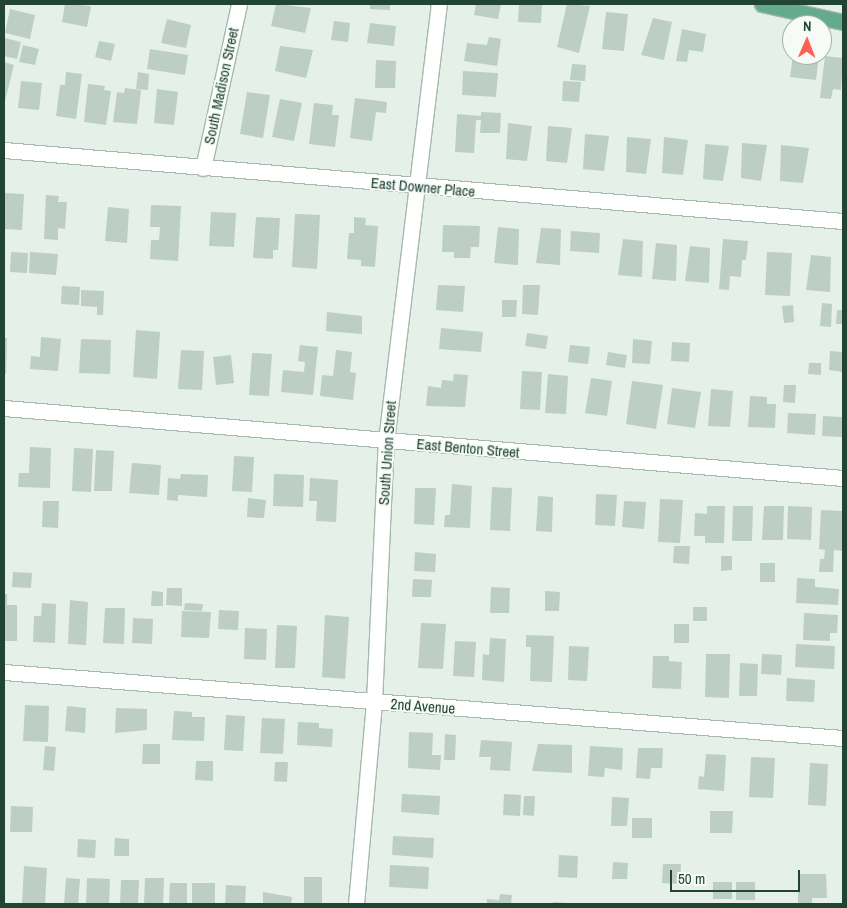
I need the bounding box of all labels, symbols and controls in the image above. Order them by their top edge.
north arrow [782,15,832,65]
text: N [803,17,812,35]
street label: South Madison Street [200,26,242,146]
street label: East Downer Place [370,173,476,201]
street label: South Union Street [374,400,400,506]
street label: East Benton Street [416,435,520,461]
street label: 2nd Avenue [390,695,456,717]
scale bar [672,860,802,892]
text: 50 m [678,868,705,889]

